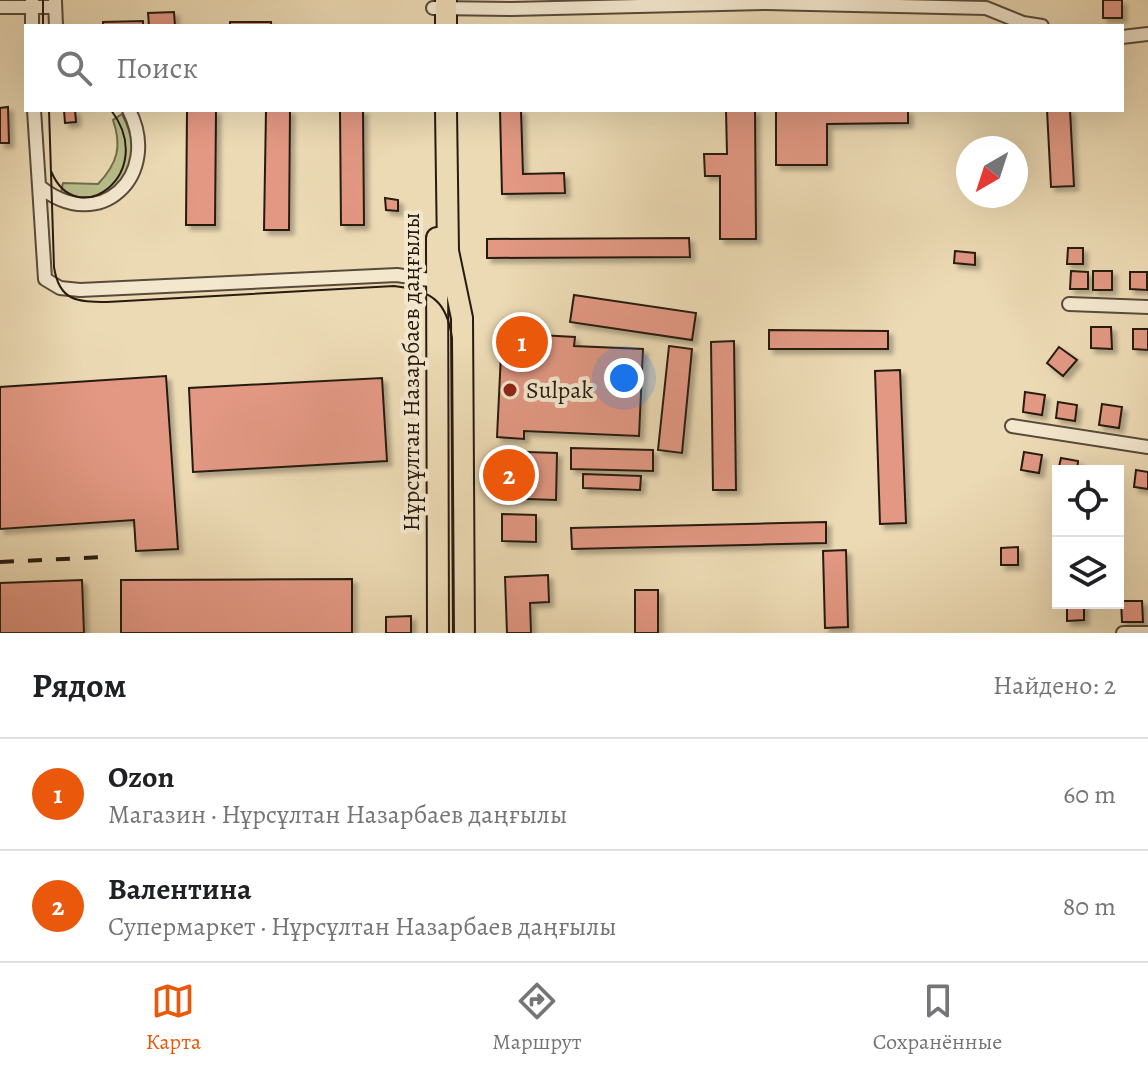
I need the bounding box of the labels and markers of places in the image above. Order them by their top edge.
pin: 1 [496,312,548,372]
place label: Sulpak [526,374,593,406]
marker: Sulpak [501,381,519,399]
pin: 2 [483,445,535,505]

